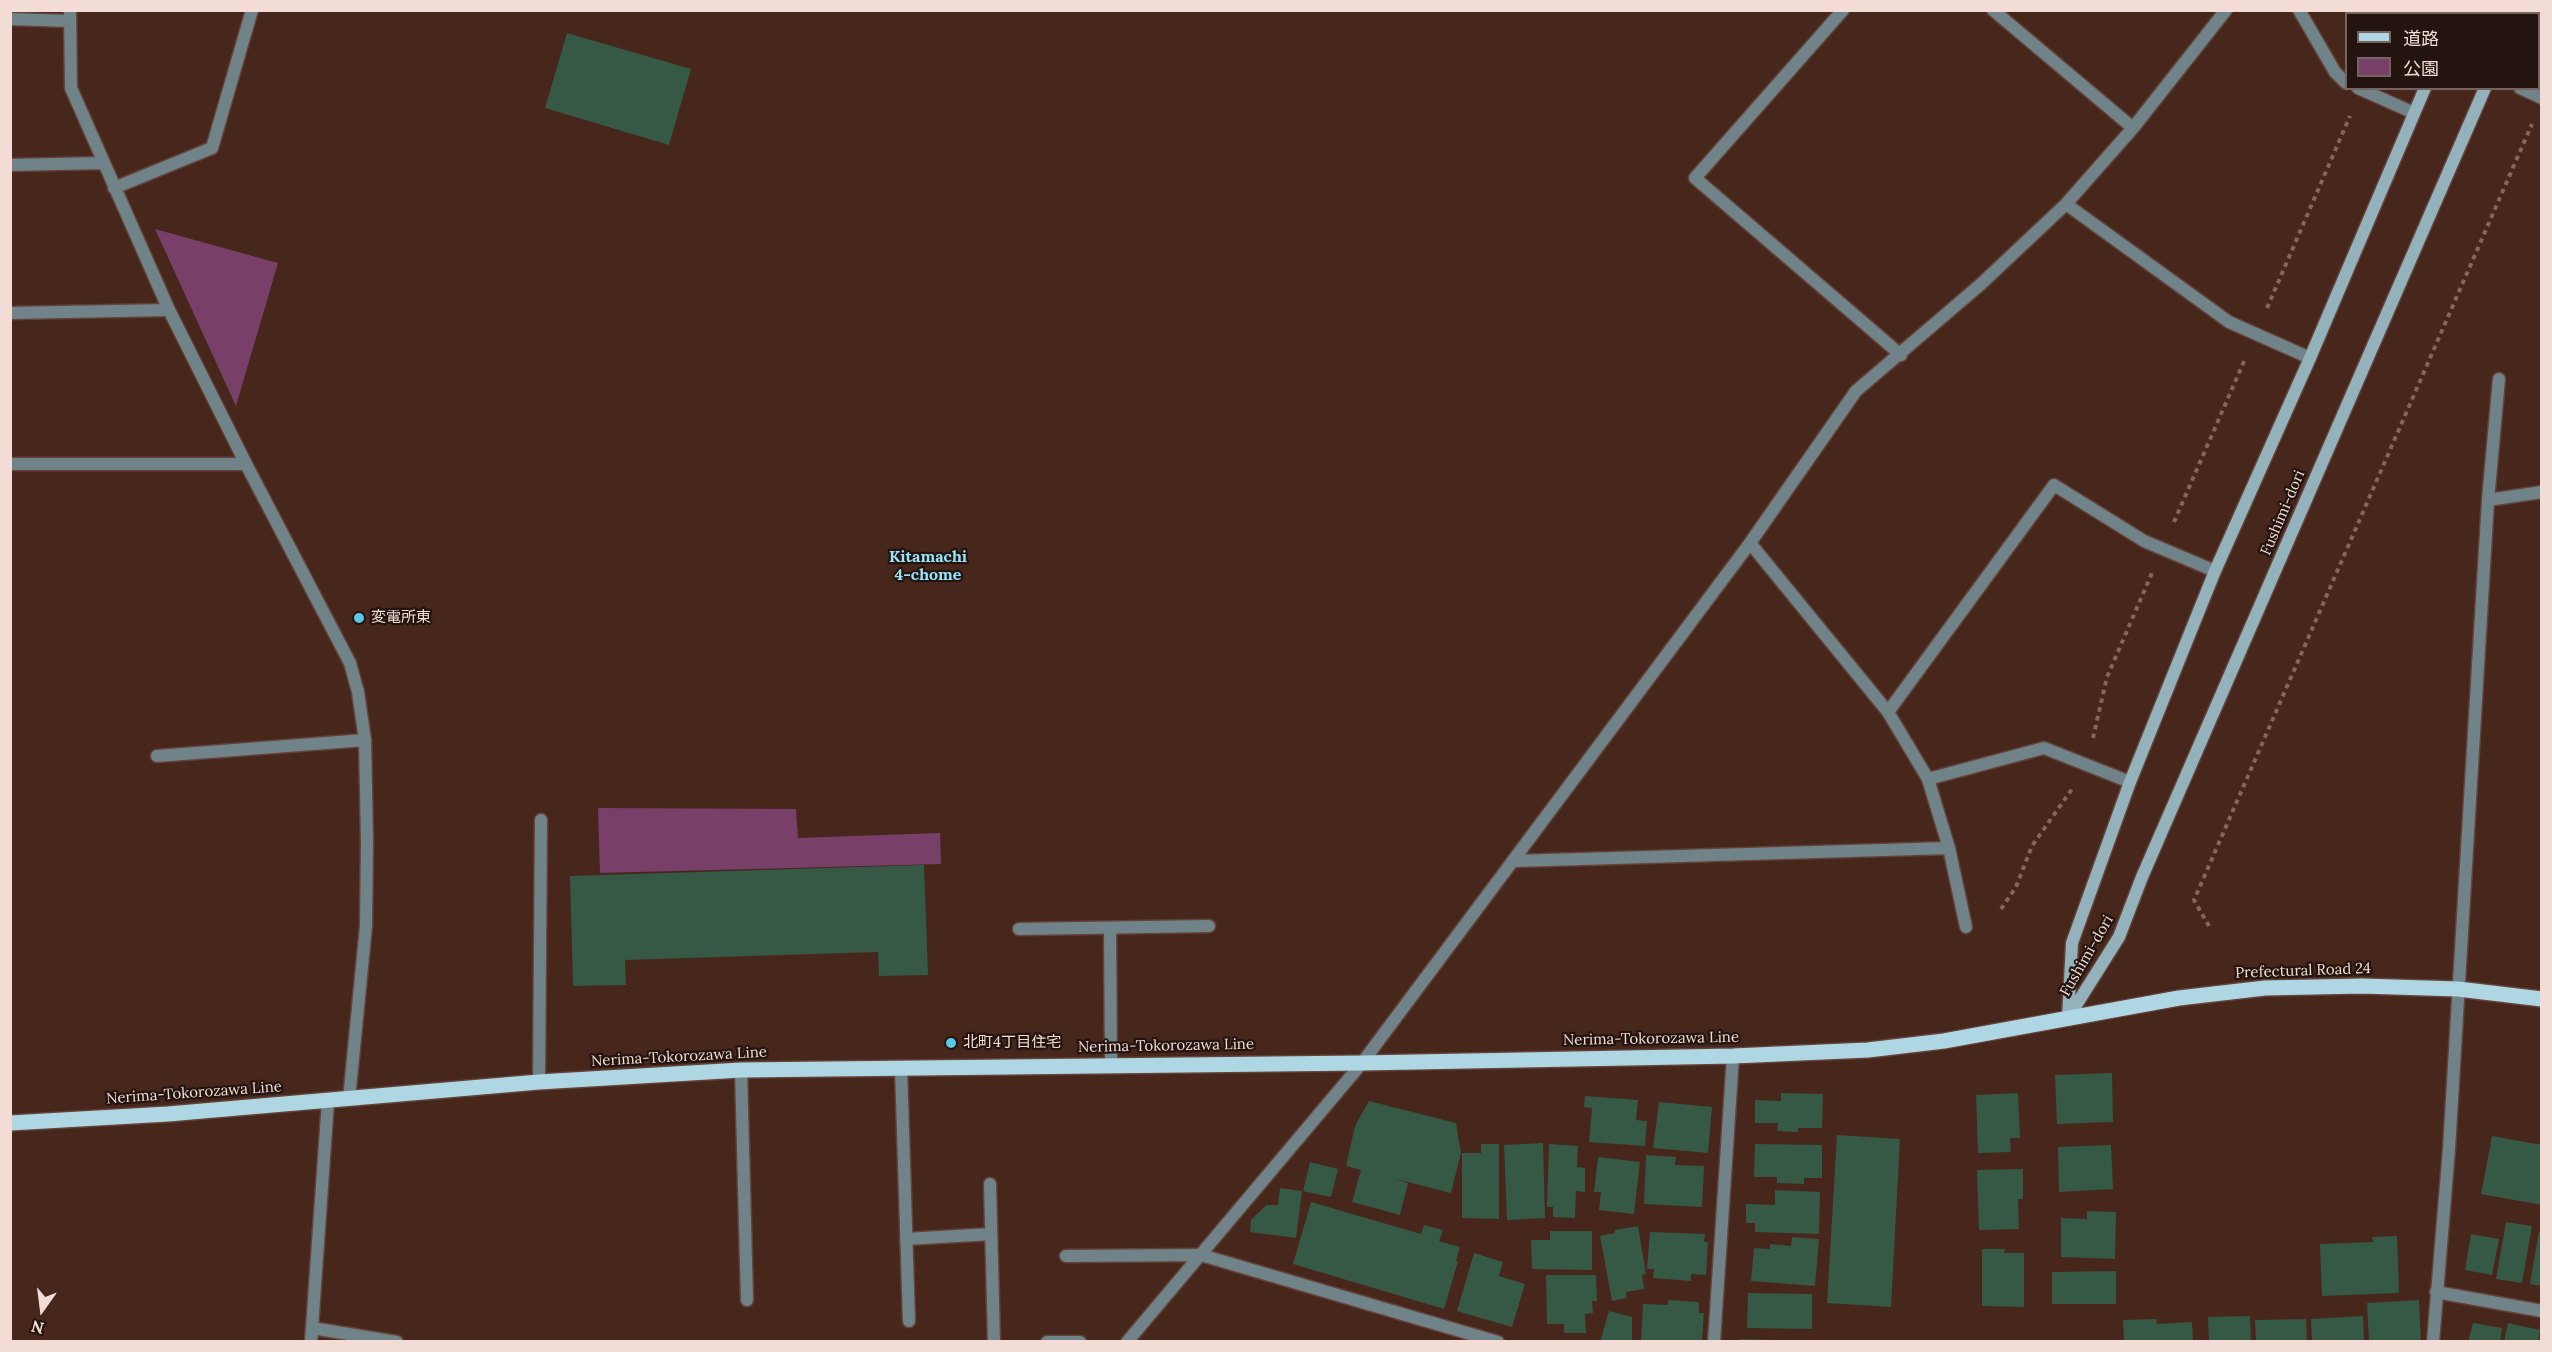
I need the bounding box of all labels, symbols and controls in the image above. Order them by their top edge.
legend [2345,12,2540,90]
text: 道路 [2403,27,2439,50]
text: 公園 [2403,57,2439,80]
street label: Fushimi-dori [2257,468,2309,558]
district label: Kitamachi 4-chome [889,547,967,585]
place label: 変電所東 [371,609,431,627]
marker: 変電所東 [352,611,366,625]
street label: Fushimi-dori [2057,912,2117,1000]
street label: Prefectural Road 24 [2235,960,2371,982]
street label: Nerima-Tokorozawa Line [1563,1028,1739,1050]
place label: 北町4丁目住宅 [963,1034,1061,1052]
street label: Nerima-Tokorozawa Line [1078,1035,1254,1057]
marker: 北町4丁目住宅 [944,1036,958,1050]
street label: Nerima-Tokorozawa Line [591,1043,767,1071]
street label: Nerima-Tokorozawa Line [106,1078,282,1108]
north arrow [12,1280,72,1340]
text: N [29,1316,46,1339]

